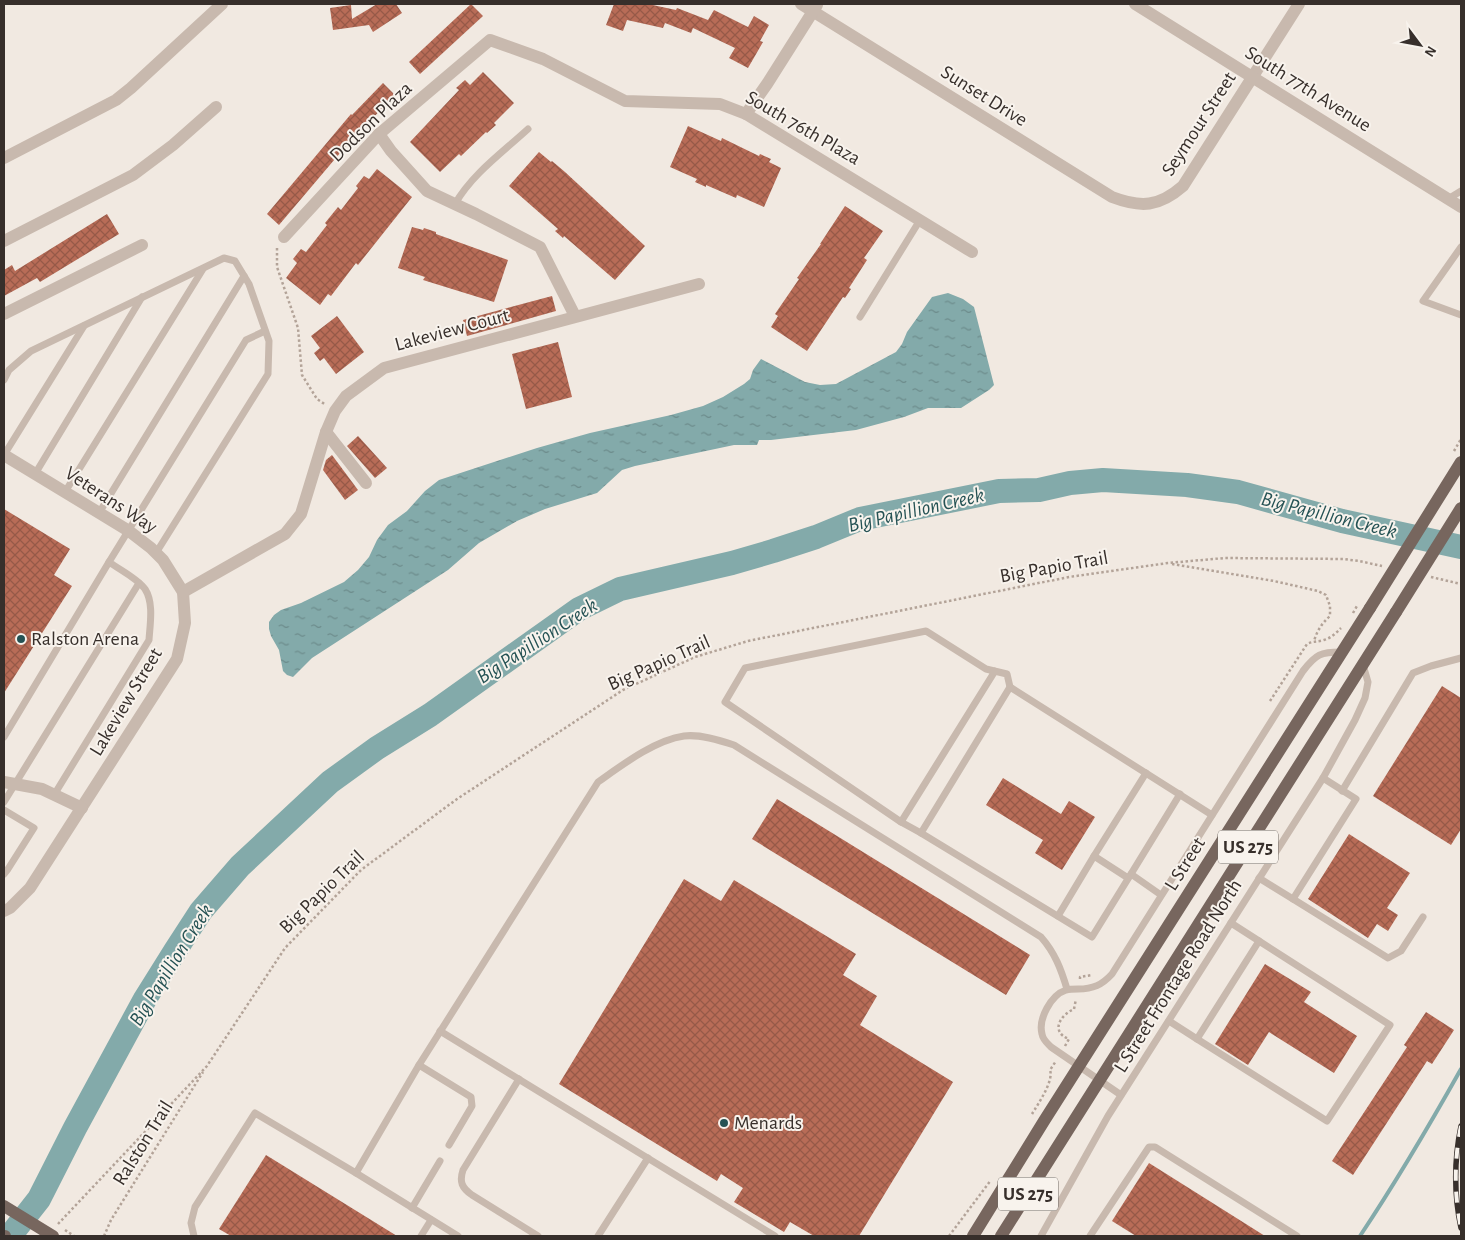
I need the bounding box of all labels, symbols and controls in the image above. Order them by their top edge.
north arrow [1395,20,1445,70]
street label: South 77th Avenue [1242,42,1374,136]
text: N [1422,44,1439,59]
street label: Sunset Drive [937,62,1031,130]
street label: Seymour Street [1158,68,1240,180]
street label: Dodson Plaza [326,78,416,166]
street label: South 76th Plaza [742,87,864,169]
street label: Lakeview Court [393,305,512,355]
street label: Veterans Way [61,463,161,537]
water label: Big Papillion Creek [846,484,987,537]
water label: Big Papillion Creek [1259,488,1399,543]
street label: Big Papio Trail [998,548,1110,586]
water label: Big Papillion Creek [473,594,602,689]
place label: Ralston Arena [31,629,139,649]
street label: Big Papio Trail [605,632,713,694]
marker: Ralston Arena [15,633,27,645]
street label: Lakeview Street [86,644,166,759]
road number: US 275 [1218,830,1278,864]
street label: L Street [1161,833,1209,894]
street label: Big Papio Trail [276,847,368,937]
street label: L Street Frontage Road North [1110,876,1246,1076]
water label: Big Papillion Creek [125,900,218,1030]
street label: Ralston Trail [109,1097,177,1189]
place label: Menards [734,1113,802,1133]
marker: Menards [718,1117,730,1129]
road number: US 275 [998,1178,1058,1210]

